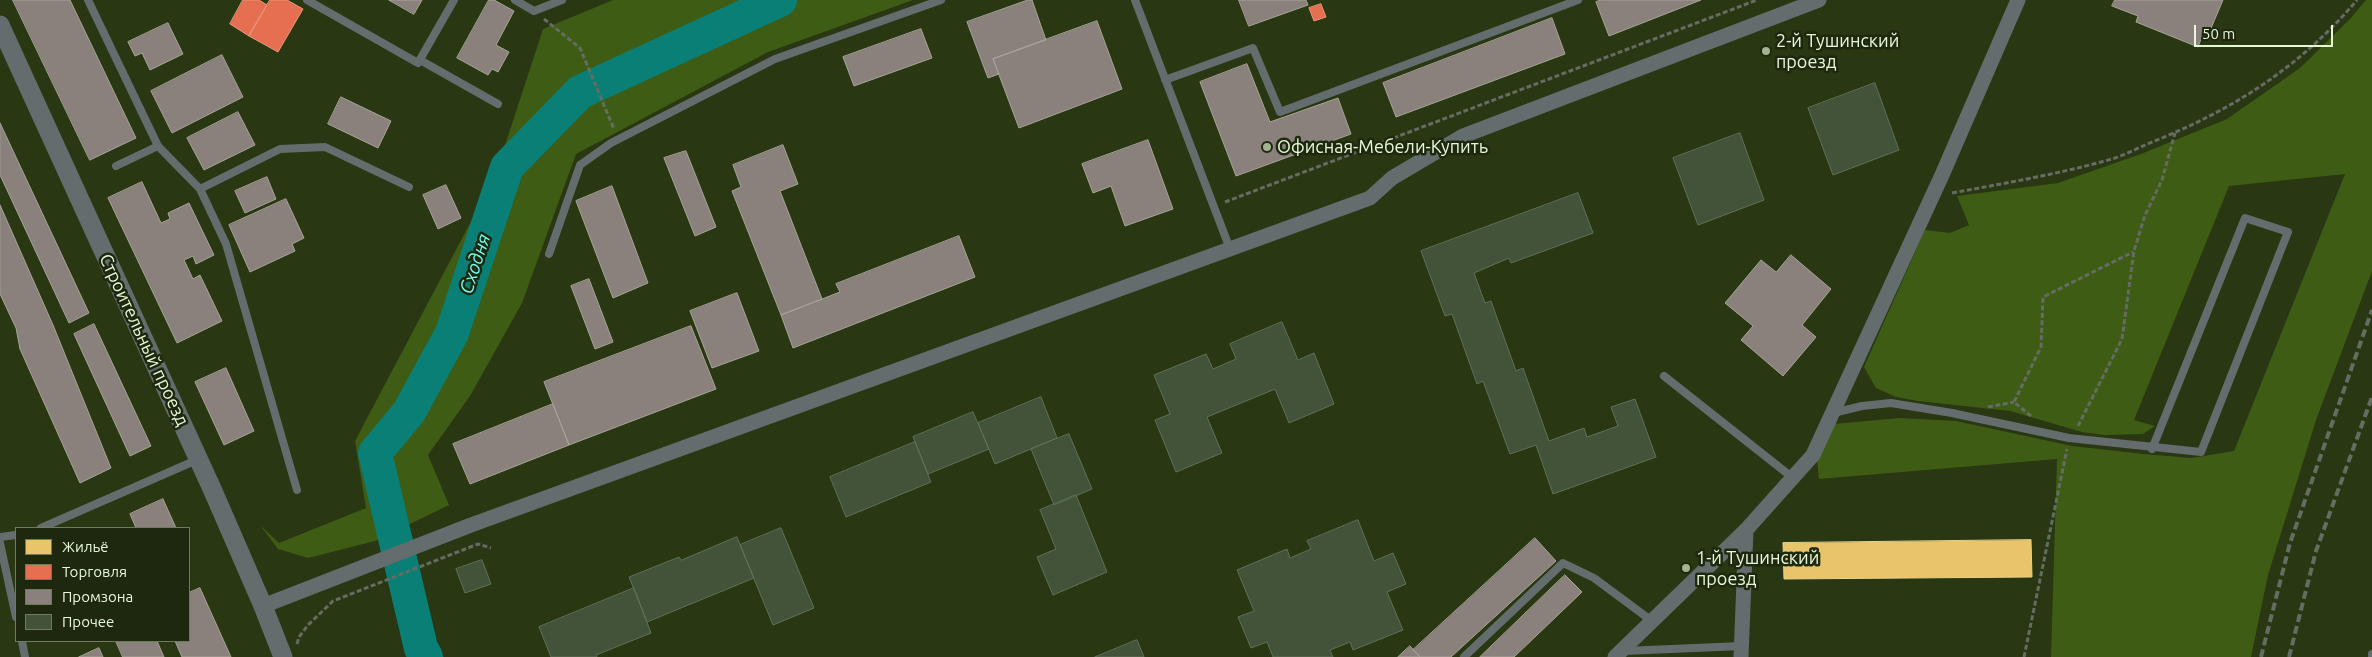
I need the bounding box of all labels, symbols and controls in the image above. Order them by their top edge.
scale bar [2197,15,2336,47]
text: 50 m [2202,25,2235,42]
place label: 2-й Тушинский проезд [1776,30,1899,72]
marker: 2-й Тушинский проезд [1760,45,1772,57]
place label: Офисная-Мебели-Купить [1277,136,1488,158]
marker: Офисная-Мебели-Купить [1261,141,1273,153]
water label: Сходня [455,231,495,297]
street label: Строительный проезд [95,251,193,429]
legend [15,527,190,642]
text: Жильё [62,538,109,555]
place label: 1-й Тушинский проезд [1696,547,1819,590]
marker: 1-й Тушинский проезд [1680,562,1692,574]
text: Торговля [62,563,127,580]
text: Промзона [62,588,133,605]
text: Прочее [62,613,114,630]

